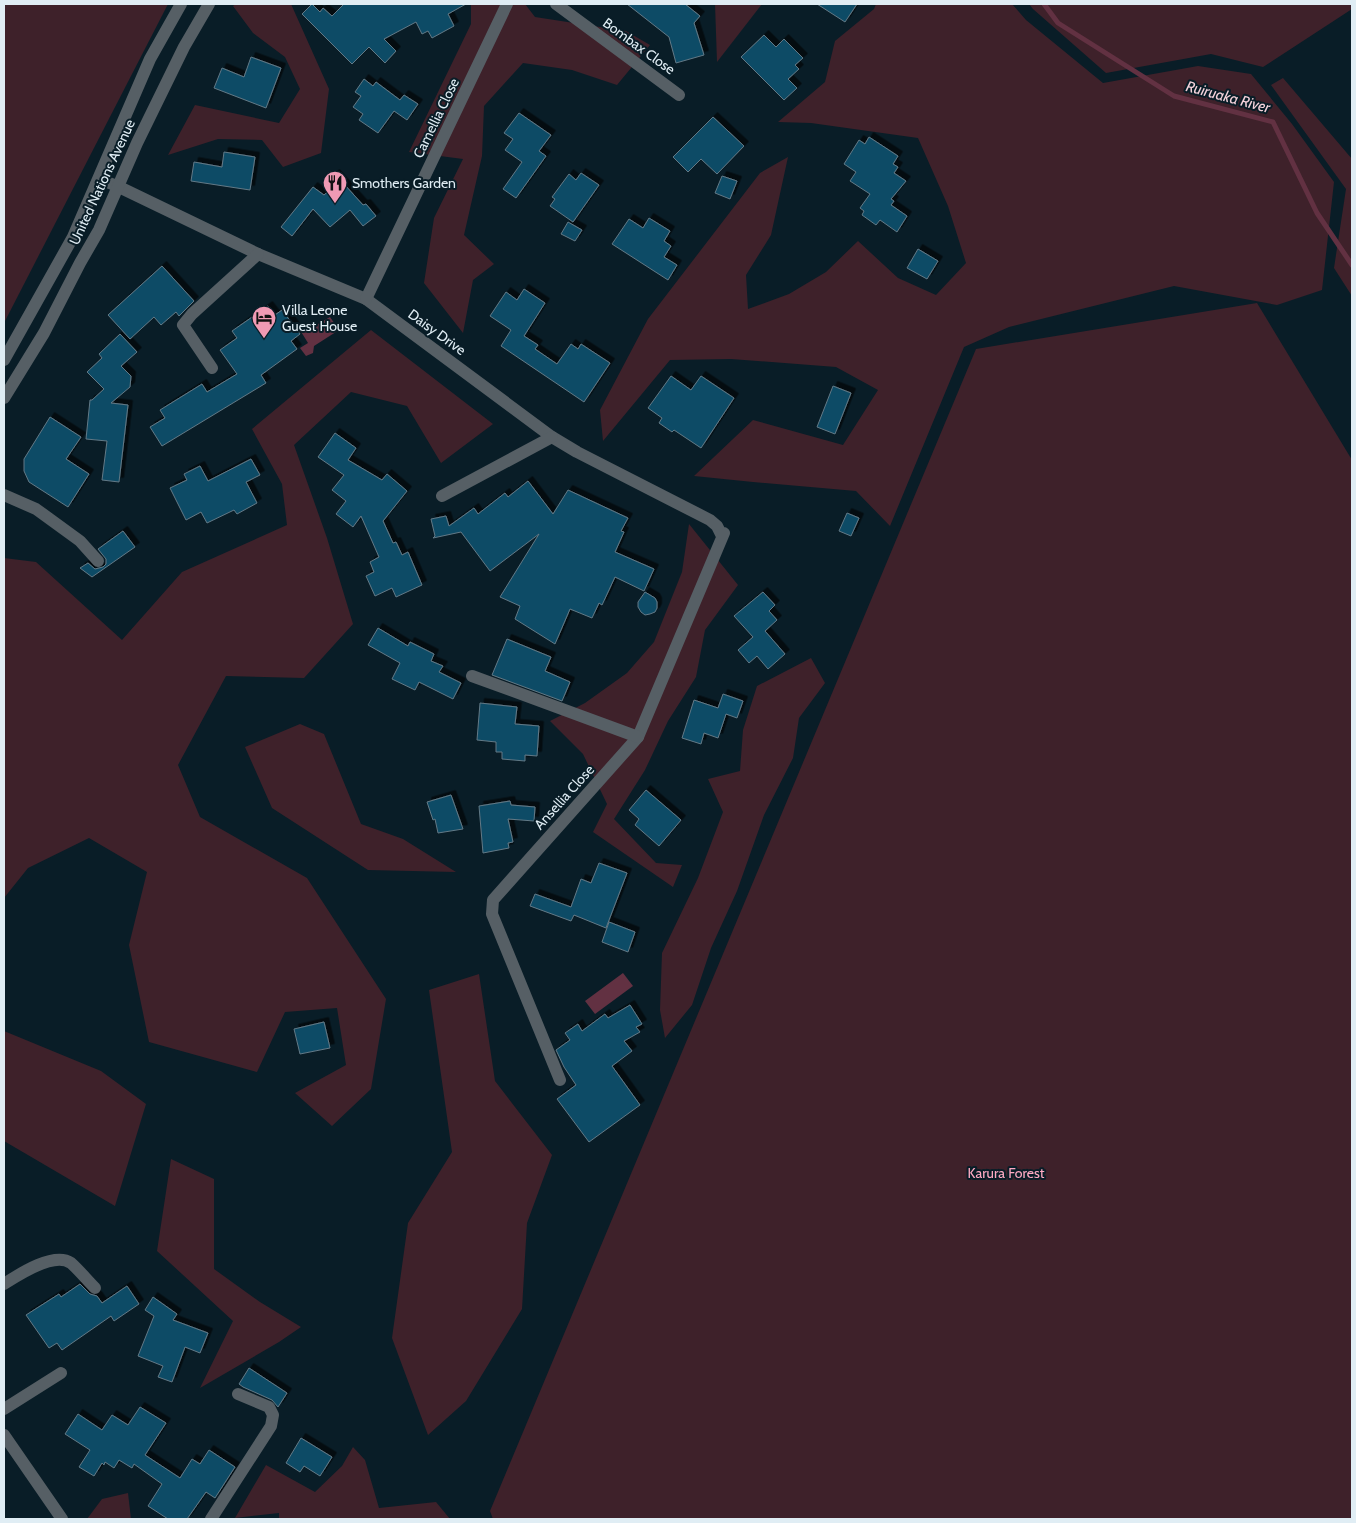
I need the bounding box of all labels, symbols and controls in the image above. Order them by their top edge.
street label: Bombax Close [599,14,679,78]
street label: Camellia Close [409,75,463,161]
water label: Ruiruaka River [1184,77,1273,117]
street label: United Nations Avenue [65,116,139,248]
restaurant icon: Smothers Garden [322,170,348,204]
place label: Smothers Garden [352,174,456,192]
place label: Villa Leone Guest House [282,301,357,335]
hotel icon: Villa Leone Guest House [251,305,277,339]
street label: Daisy Drive [405,305,469,359]
street label: Ansellia Close [530,761,598,833]
park label: Karura Forest [968,1164,1045,1182]

